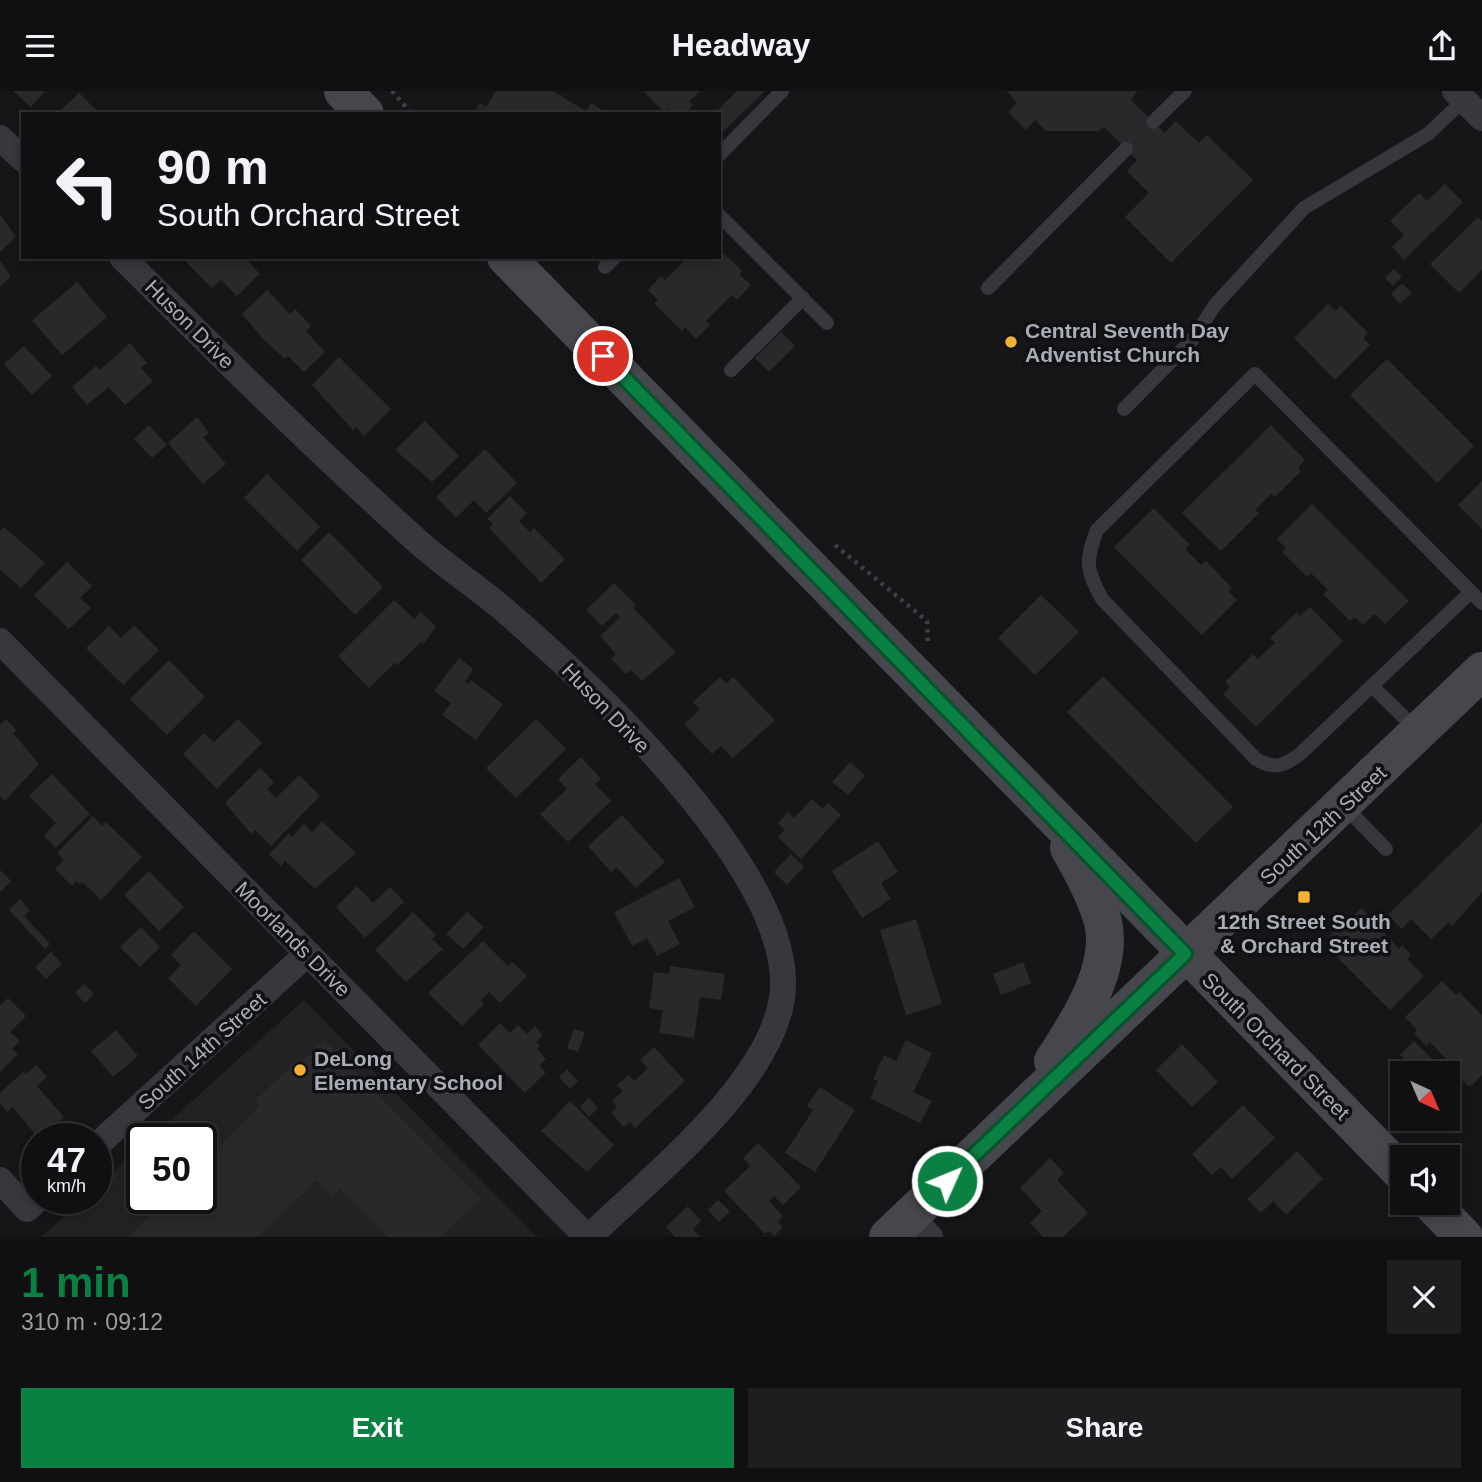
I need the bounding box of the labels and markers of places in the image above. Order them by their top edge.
place label: Central Seventh Day Adventist Church [1025,319,1230,366]
pin [573,326,633,386]
marker: Central Seventh Day Adventist Church [1003,334,1019,350]
marker: 12th Street South & Orchard Street [1296,889,1312,905]
place label: 12th Street South & Orchard Street [1217,910,1391,957]
place label: DeLong Elementary School [314,1047,503,1094]
marker: DeLong Elementary School [292,1062,308,1078]

